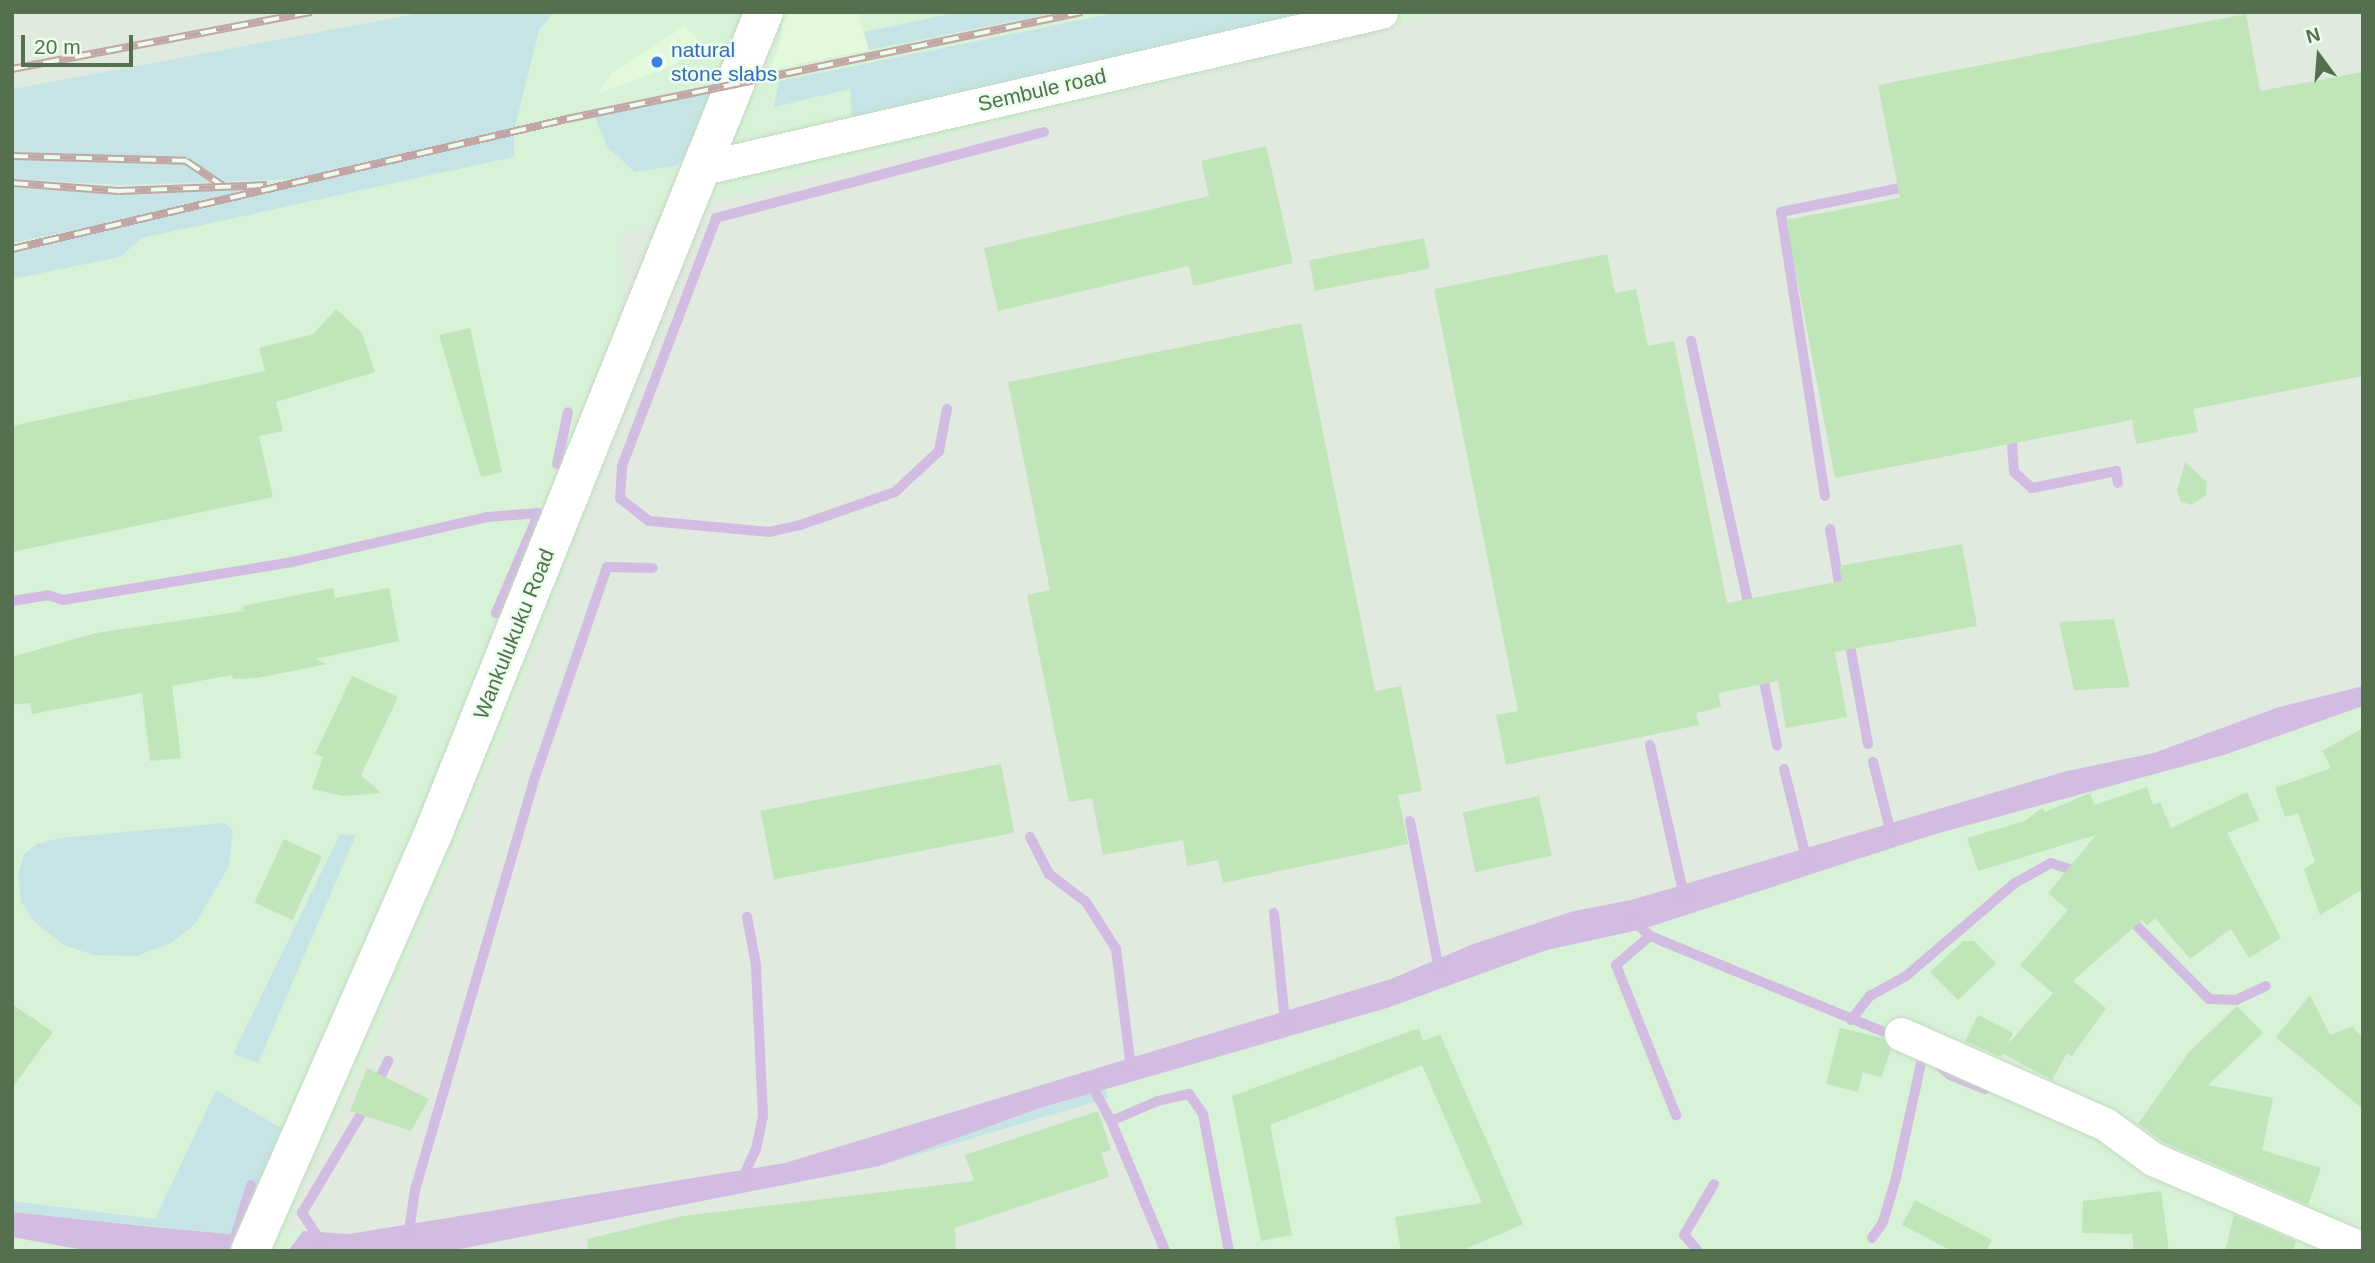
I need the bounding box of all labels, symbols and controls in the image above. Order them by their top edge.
scale bar [24,21,136,65]
north arrow [2284,21,2354,91]
text: N [2304,23,2323,47]
text: 20 m [34,35,81,58]
place label: natural stone slabs [671,37,777,87]
marker: natural stone slabs [649,54,665,70]
street label: Sembule road [975,63,1109,117]
street label: Wankulukuku Road [468,545,560,723]

